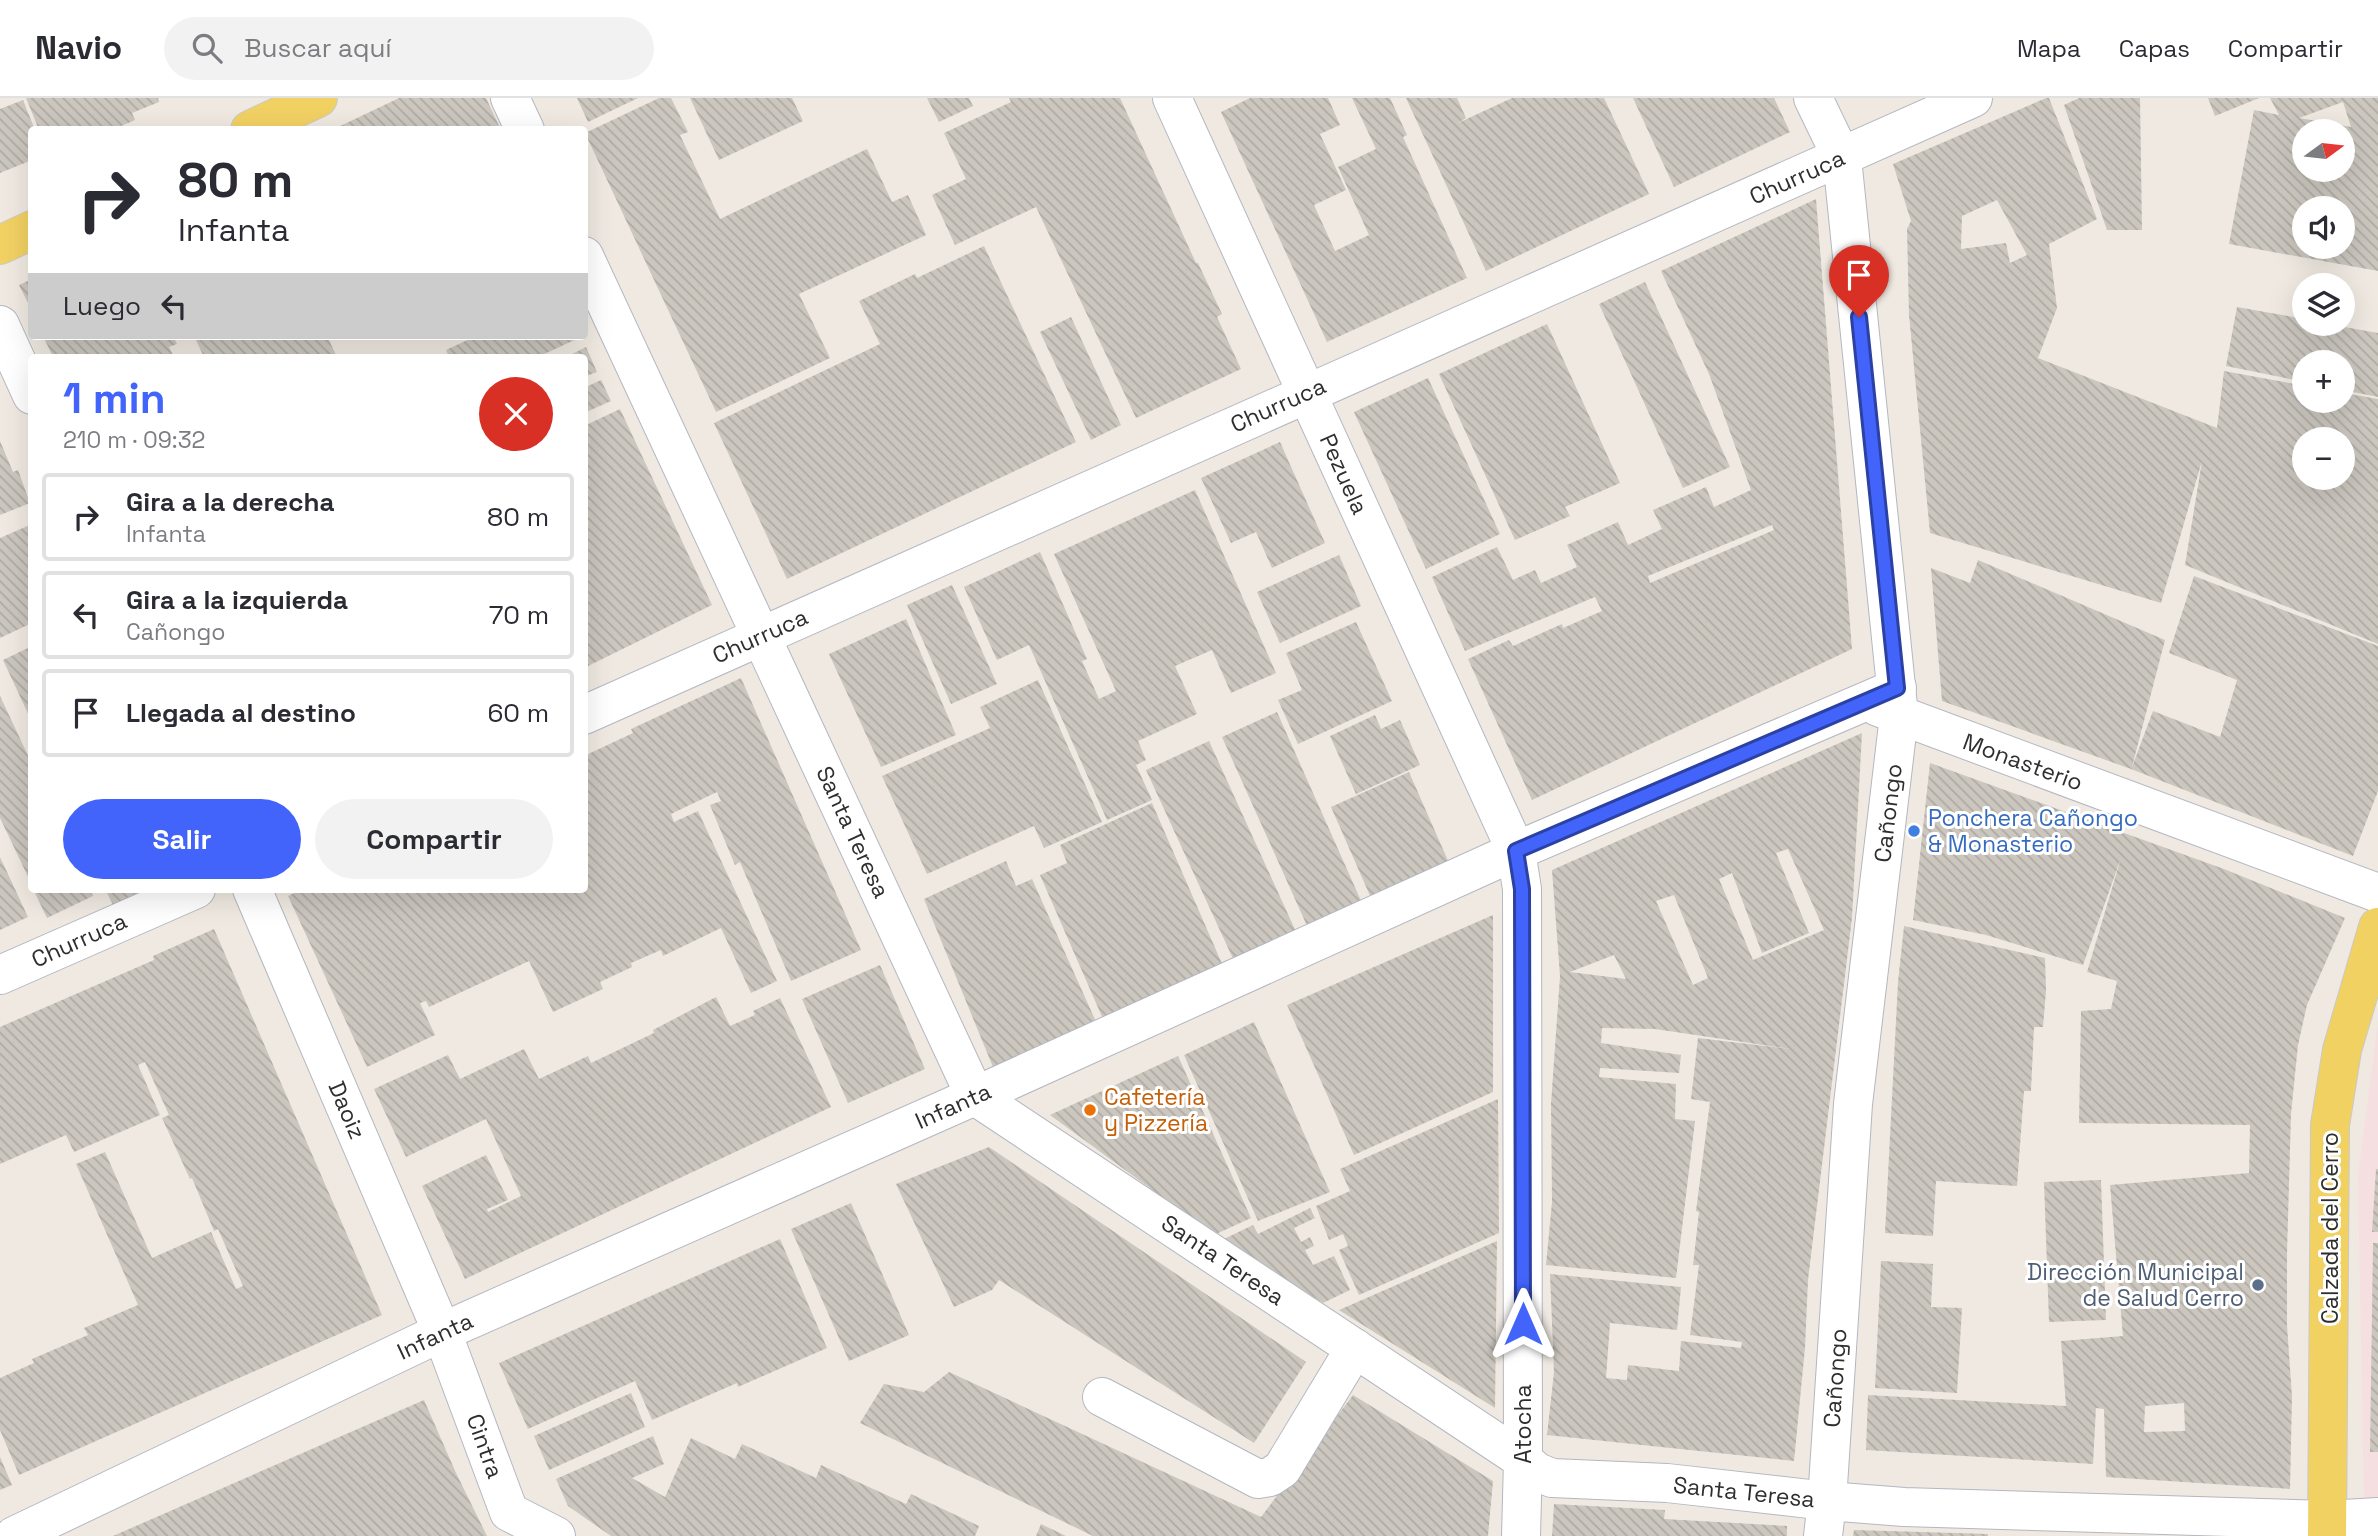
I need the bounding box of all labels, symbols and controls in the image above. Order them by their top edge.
search box [164,17,654,80]
text: Navio [35,27,122,69]
icon: search [188,29,226,67]
text: Buscar aquí [244,31,392,65]
text: Mapa [2017,33,2081,64]
text: Capas [2119,33,2190,64]
text: Compartir [2228,33,2343,64]
north arrow [2292,119,2356,182]
map controls [2292,119,2355,490]
street label: Churruca [1745,143,1849,211]
text: 80 m [178,149,293,211]
icon: right [63,154,154,245]
button: sound [2292,196,2355,259]
text: Infanta [178,210,289,250]
pin [1829,245,1889,317]
icon: arrive [1840,256,1878,294]
button: layers [2292,273,2355,336]
icon: left [155,287,193,325]
text: Luego [63,289,141,323]
button: + [2292,350,2355,413]
street label: Churruca [1226,371,1330,439]
text: 1 min [63,372,166,425]
button: close [479,377,553,451]
text: 210 m · 09:32 [63,425,205,455]
button: − [2292,427,2355,490]
street label: Pezuela [1313,429,1375,519]
text: Gira a la derecha [126,485,335,519]
icon: right [67,498,105,536]
text: 80 m [487,500,549,534]
text: Infanta [126,519,206,549]
text: Gira a la izquierda [126,583,348,617]
icon: left [67,596,105,634]
text: 70 m [489,598,549,632]
street label: Churruca [708,602,812,670]
text: Cañongo [126,617,225,647]
icon: arrive [67,694,105,732]
text: Llegada al destino [126,696,356,730]
text: 60 m [487,696,549,730]
street label: Monasterio [1959,726,2087,798]
street label: Santa Teresa [809,761,897,903]
street label: Cañongo [1867,762,1909,864]
button: Salir [63,799,301,879]
button: Compartir [315,799,553,879]
place label: Ponchera Cañongo & Monasterio [1928,803,2138,859]
marker: Ponchera Cañongo & Monasterio [1906,823,1922,839]
street label: Churruca [27,906,131,974]
street label: Infanta [910,1076,996,1136]
street label: Daoiz [321,1077,373,1143]
place label: Cafetería y Pizzería [1104,1082,1208,1138]
marker: Cafetería y Pizzería [1082,1102,1098,1118]
street label: Calzada del Cerro [2315,1132,2345,1324]
street label: Santa Teresa [1156,1208,1290,1312]
place label: Dirección Municipal de Salud Cerro [2027,1257,2244,1313]
marker: Dirección Municipal de Salud Cerro [2250,1277,2266,1293]
position arrow [1486,1287,1560,1361]
street label: Infanta [392,1305,478,1367]
street label: Cañongo [1817,1327,1853,1429]
street label: Atocha [1508,1384,1538,1464]
street label: Cintra [460,1410,510,1482]
street label: Santa Teresa [1672,1470,1816,1514]

